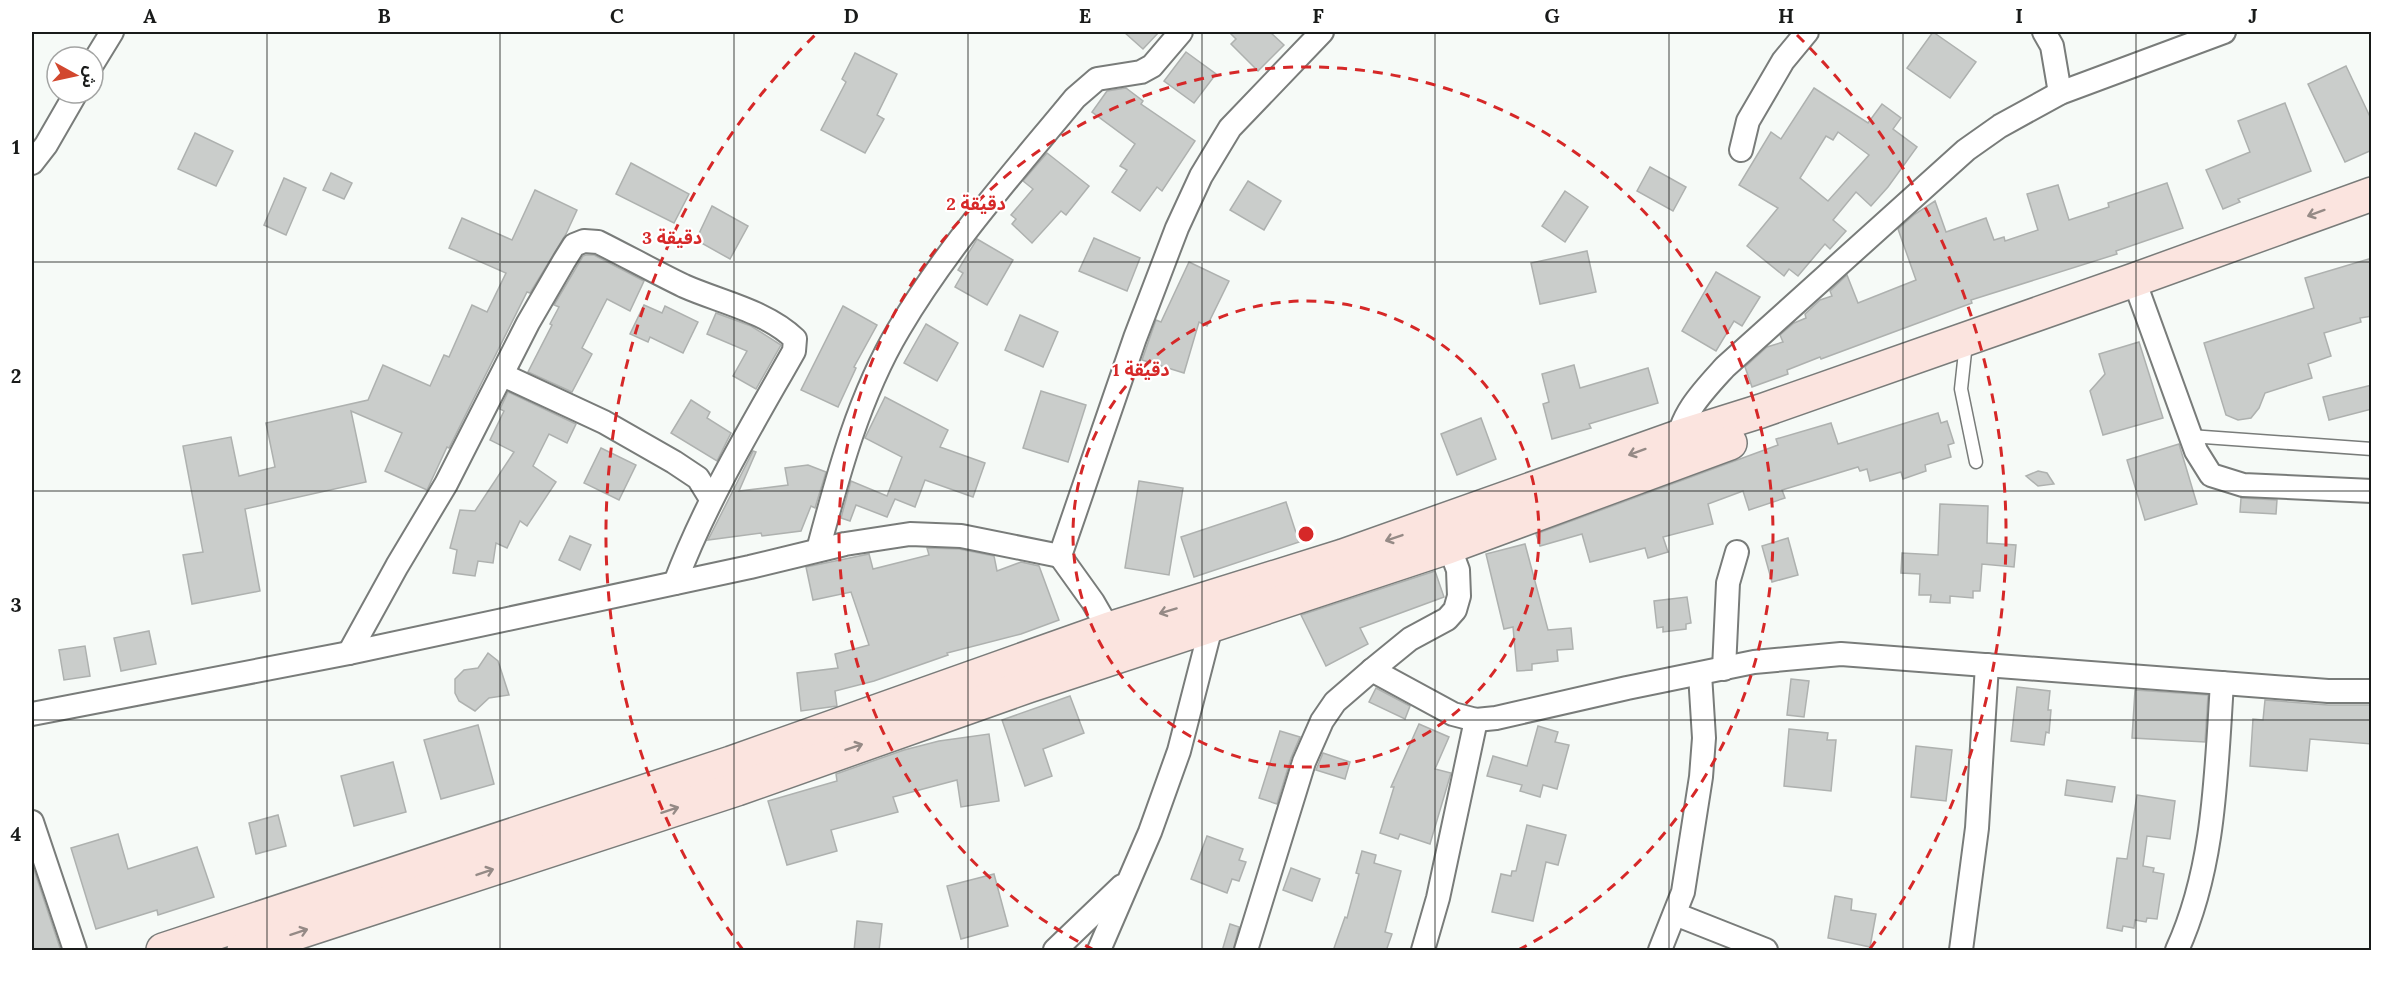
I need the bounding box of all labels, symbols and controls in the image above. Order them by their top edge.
text: A [143,3,157,28]
text: B [377,3,391,28]
text: C [610,3,624,28]
text: D [843,3,859,28]
text: E [1079,3,1091,28]
text: F [1312,3,1324,28]
text: G [1544,3,1560,28]
text: H [1778,3,1794,28]
text: I [2015,3,2023,28]
text: J [2248,3,2258,28]
north arrow [45,45,105,105]
text: ش [78,65,101,89]
text: 1 [12,134,20,159]
text: 2 دقيقة [946,192,1006,215]
one-way arrow [2308,209,2326,220]
text: 3 دقيقة [642,226,702,249]
text: 1 دقيقة [1112,358,1170,381]
text: 2 [11,363,21,388]
one-way arrow [1628,447,1647,458]
centre of rings [1296,524,1316,544]
one-way arrow [1385,534,1404,545]
text: 3 [10,592,22,617]
one-way arrow [1159,606,1178,617]
one-way arrow [844,741,863,752]
one-way arrow [660,804,679,815]
text: 4 [11,821,22,846]
one-way arrow [475,865,494,876]
one-way arrow [289,926,308,937]

